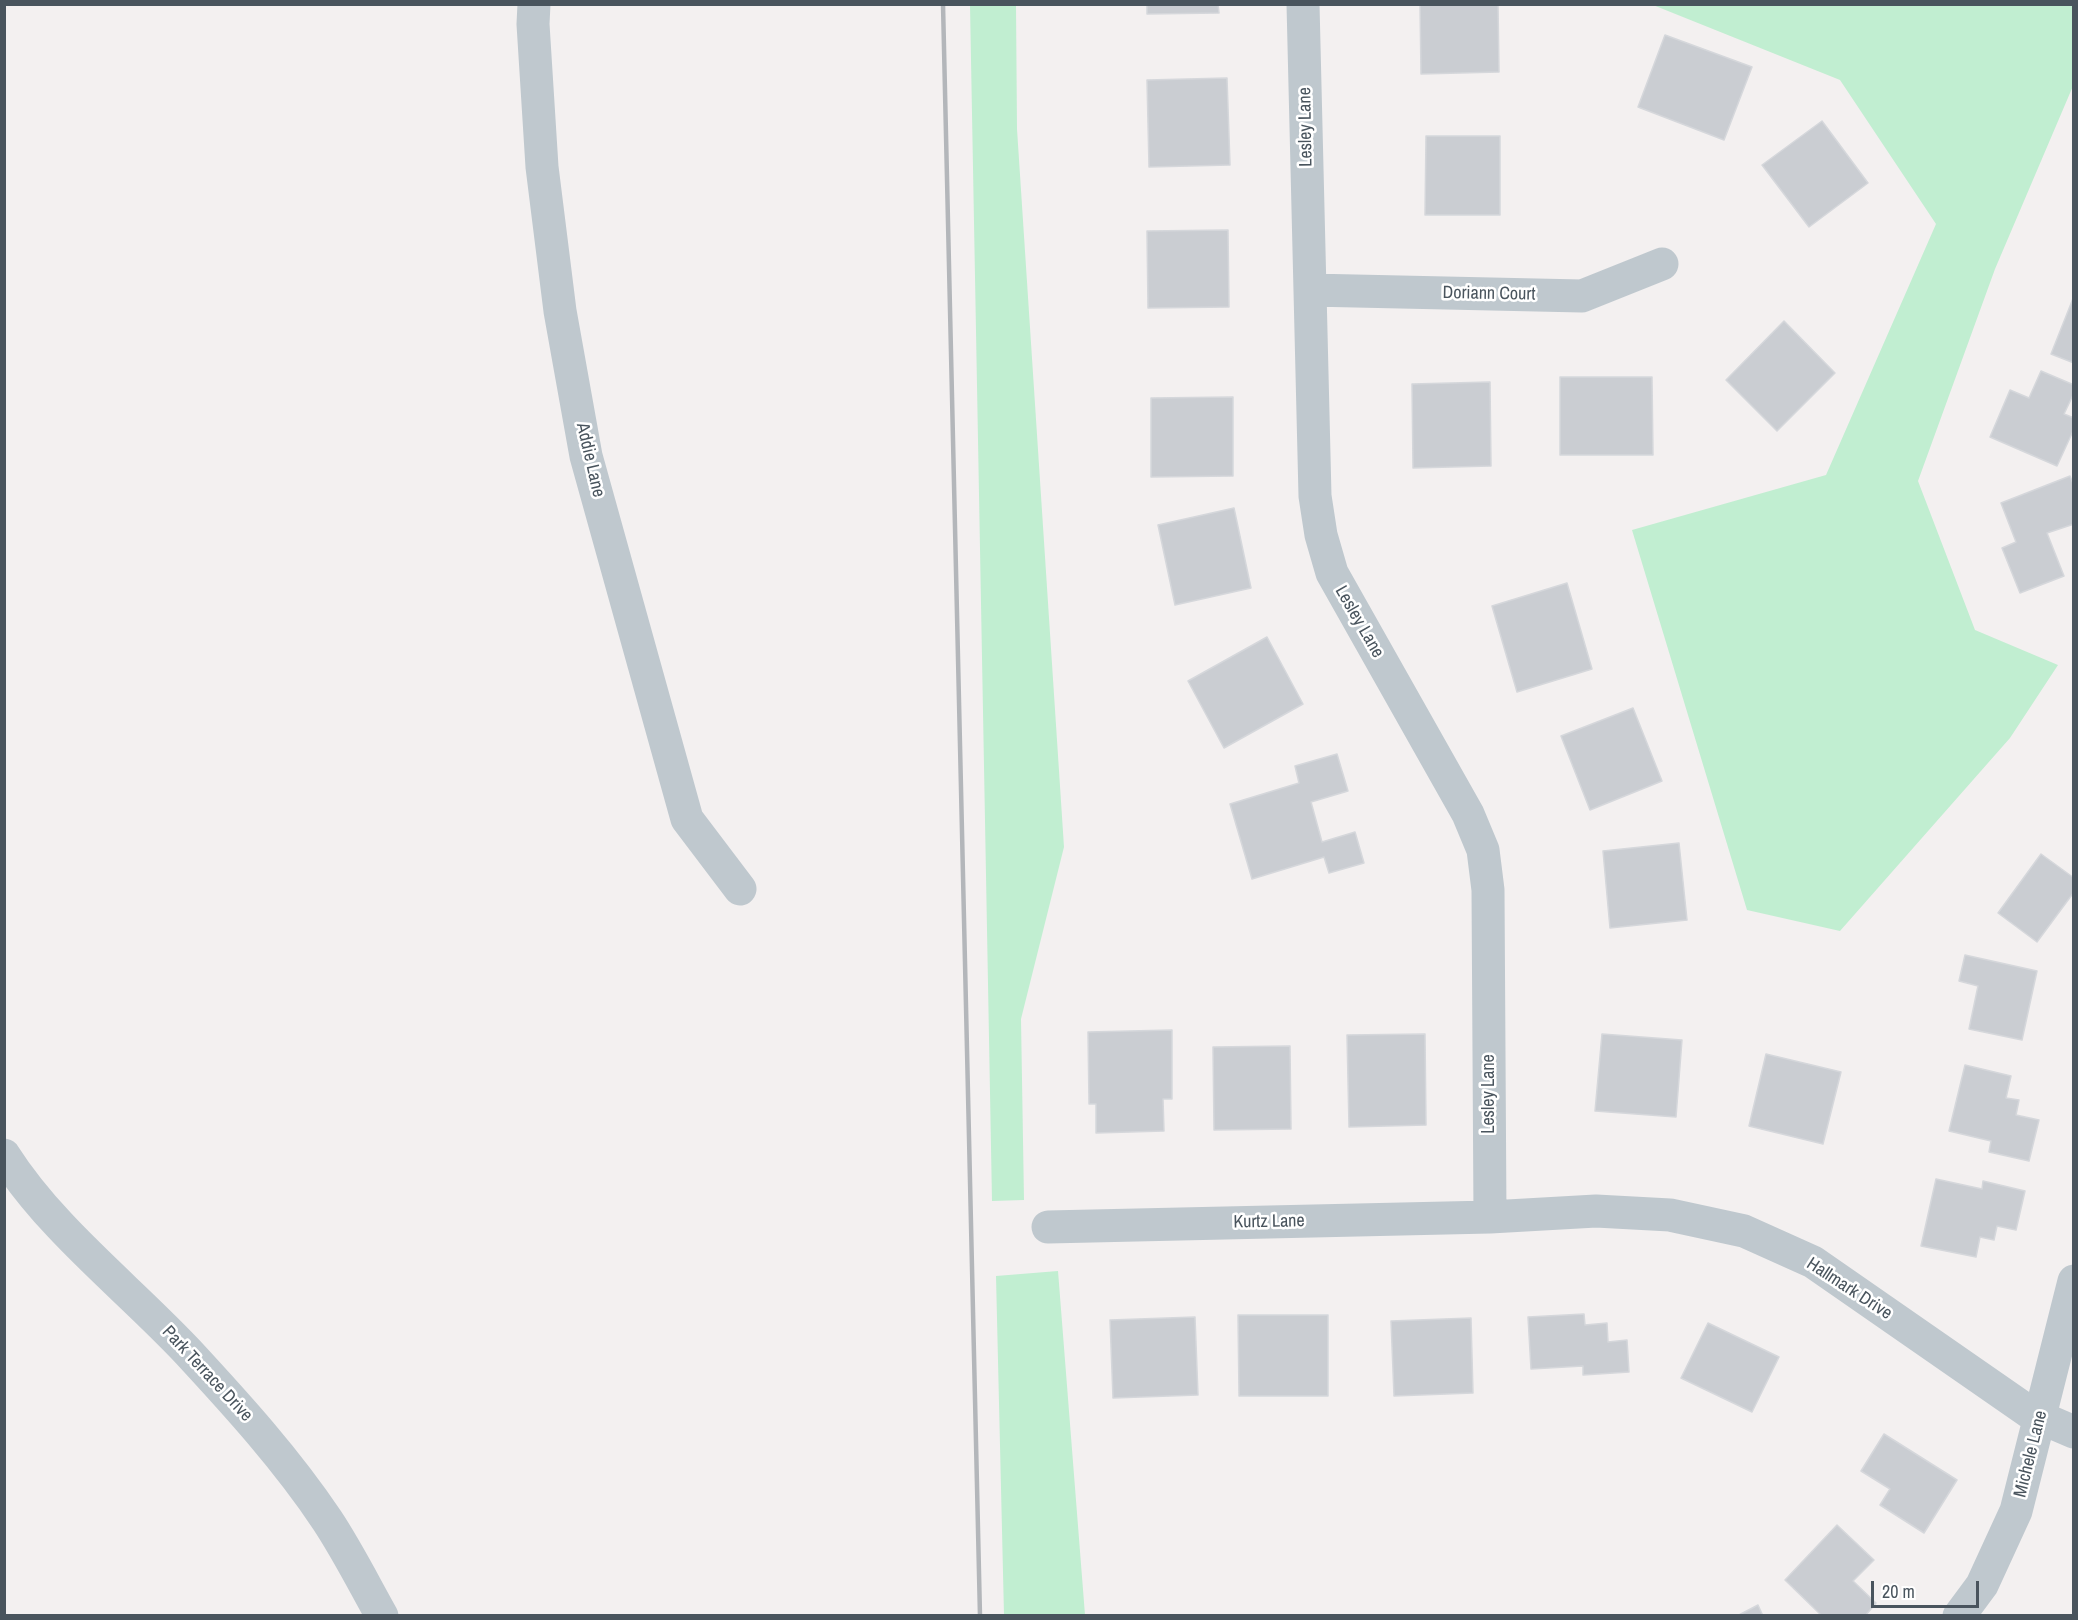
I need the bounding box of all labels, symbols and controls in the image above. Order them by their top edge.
street label: Lesley Lane [1295,87,1317,167]
street label: Doriann Court [1442,282,1536,306]
street label: Addie Lane [571,421,609,499]
street label: Lesley Lane [1330,582,1388,662]
street label: Lesley Lane [1478,1054,1500,1134]
street label: Kurtz Lane [1233,1211,1305,1233]
street label: Hallmark Drive [1802,1253,1896,1325]
street label: Park Terrace Drive [157,1322,257,1426]
street label: Michele Lane [2010,1408,2052,1500]
scale bar [1874,1569,1982,1607]
text: 20 m [1882,1579,1915,1604]

